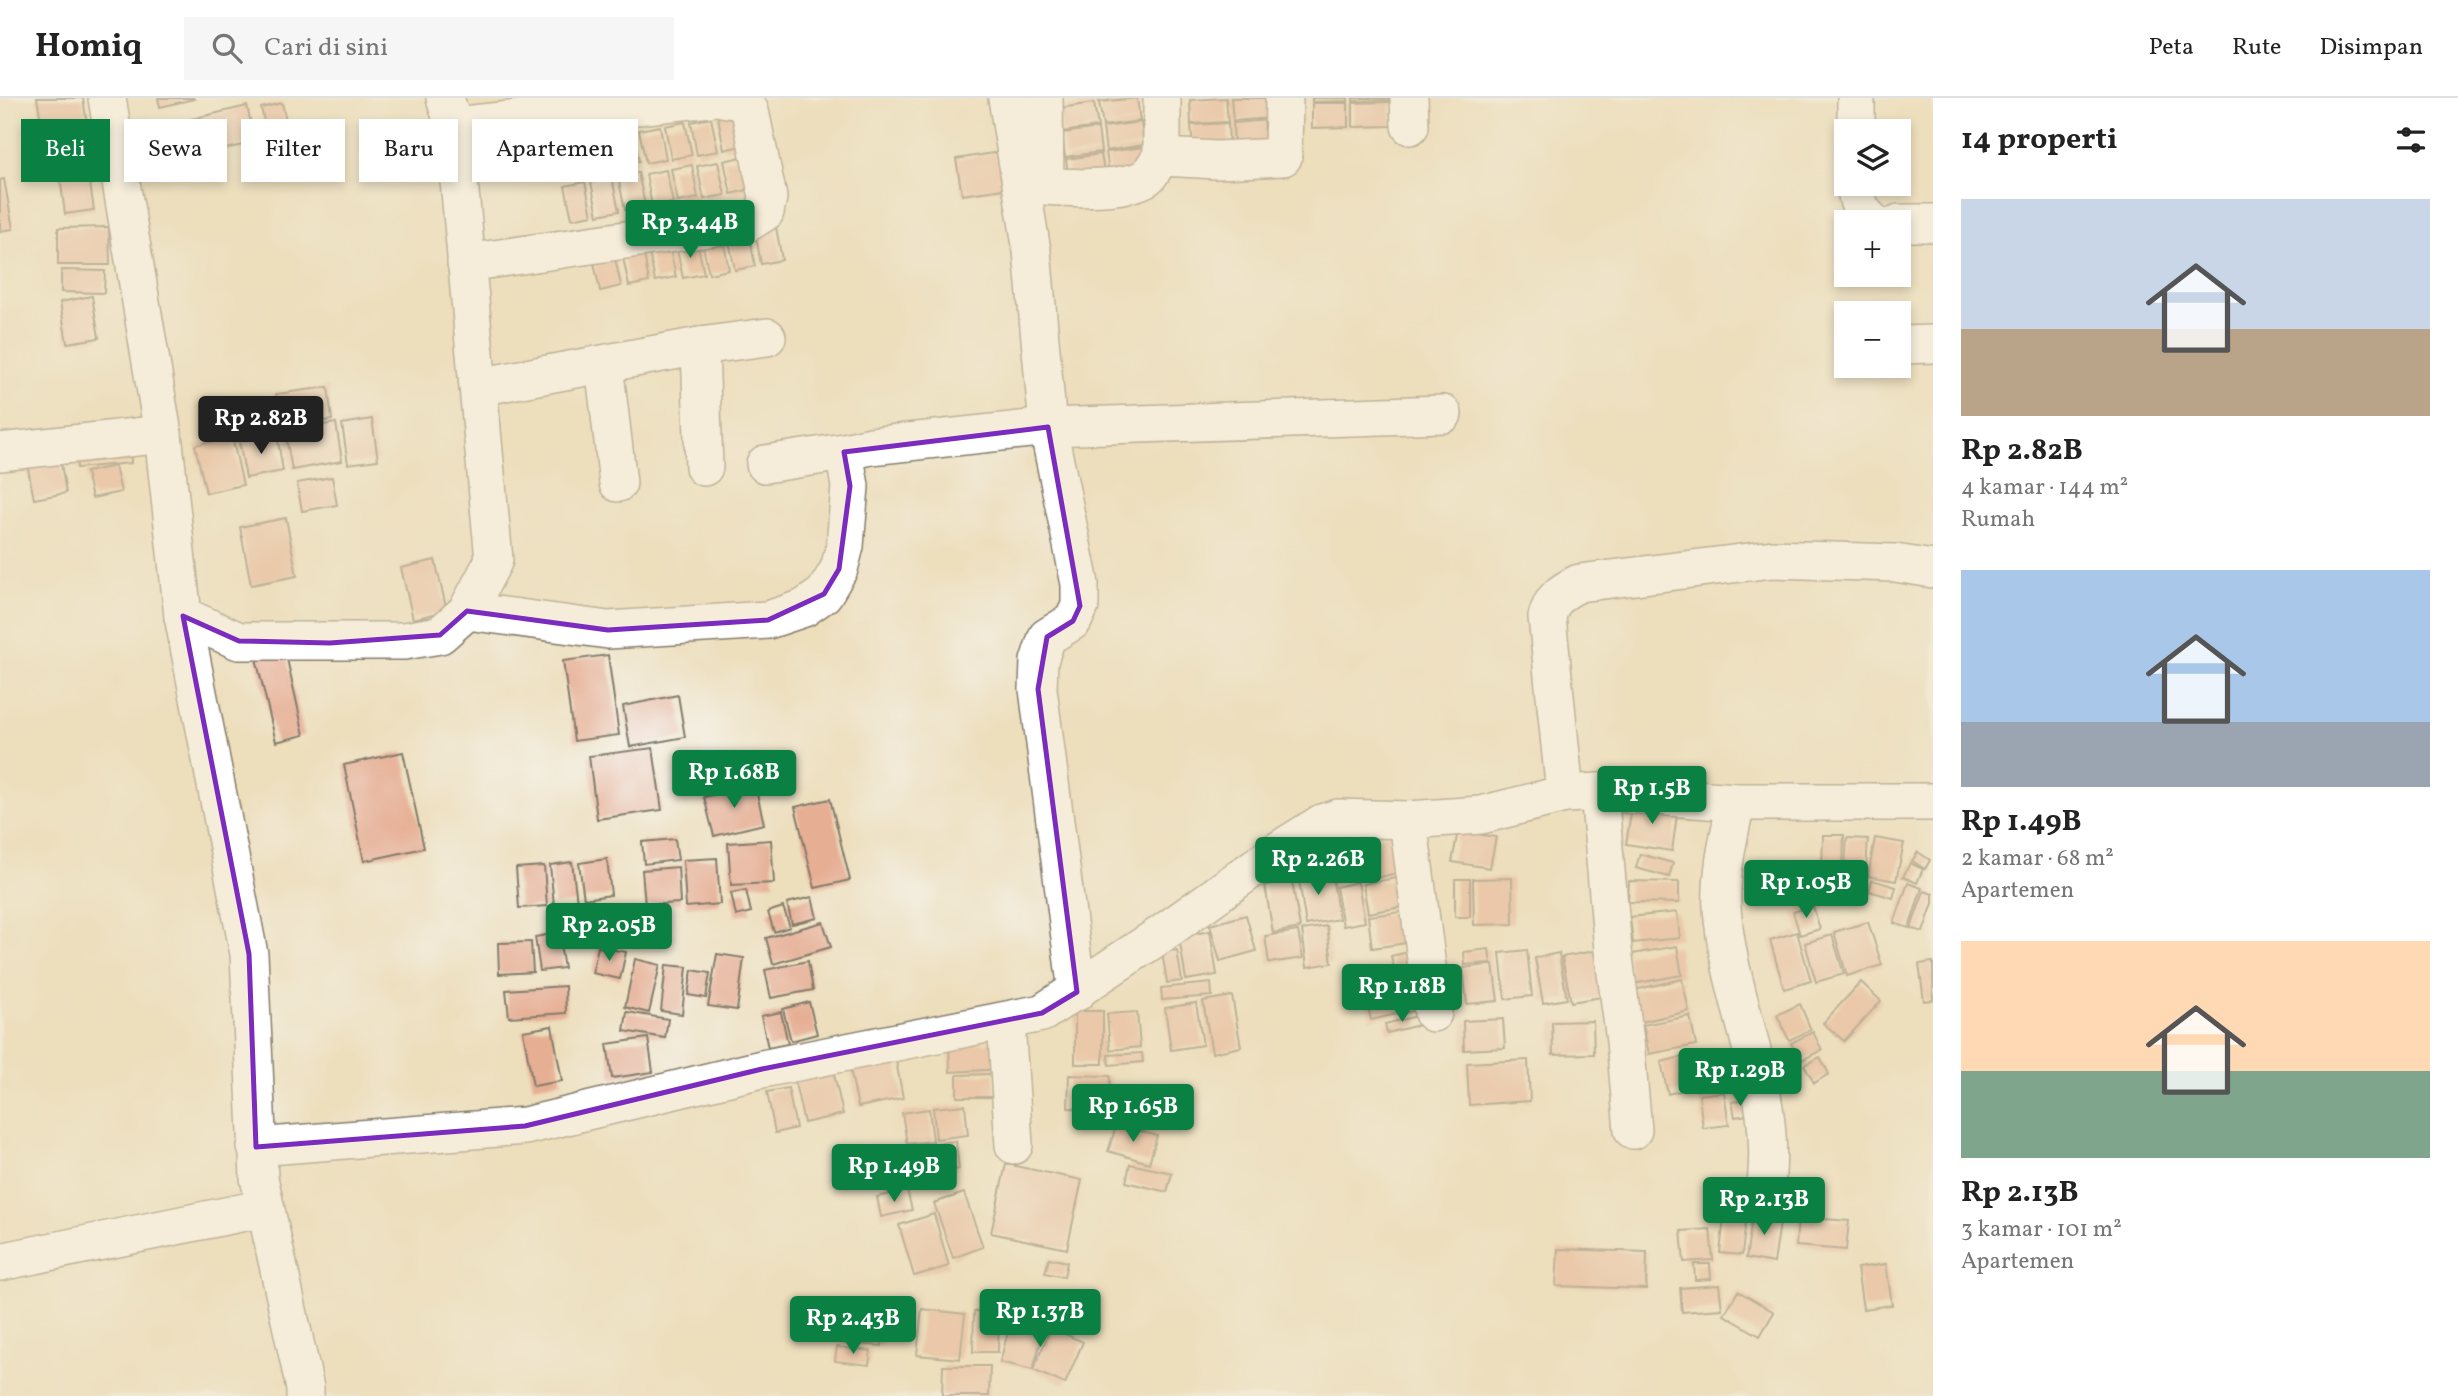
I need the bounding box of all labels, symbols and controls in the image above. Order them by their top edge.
search box [184,17,674,80]
text: Homiq [35,25,142,71]
icon: search [208,29,246,67]
text: Cari di sini [264,30,388,66]
text: Peta [2149,31,2194,65]
text: Rute [2232,31,2281,65]
text: Disimpan [2319,31,2423,65]
chip: Beli [21,119,110,182]
chip: Sewa [124,119,227,182]
chip: Filter [241,119,345,182]
chip: Baru [359,119,458,182]
chip: Apartemen [472,119,638,182]
map controls [1834,119,1911,378]
button: layers [1834,119,1911,196]
text: 14 properti [1961,119,2118,161]
icon: filters [2392,121,2430,159]
pin: Rp 3.44B [618,200,762,260]
text: Rp 3.44B [642,207,738,239]
button: + [1834,210,1911,287]
icon: home [2133,245,2259,371]
button: − [1834,301,1911,378]
pin: Rp 2.82B [189,396,333,456]
text: Rp 2.82B [214,403,308,435]
text: Rp 2.82B [1961,430,2083,472]
text: 4 kamar · 144 m² [1961,472,2128,504]
text: Rumah [1961,504,2035,536]
icon: home [2133,616,2259,742]
pin: Rp 1.68B [662,750,806,810]
text: Rp 1.68B [688,757,780,789]
pin: Rp 1.5B [1587,766,1717,826]
text: Rp 1.5B [1613,773,1691,805]
text: Rp 1.49B [1961,801,2082,843]
pin: Rp 2.26B [1246,838,1390,897]
text: 2 kamar · 68 m² [1961,843,2114,875]
text: Rp 2.26B [1271,844,1365,876]
pin: Rp 1.05B [1734,860,1878,920]
text: Rp 1.05B [1760,867,1852,899]
text: Apartemen [1961,875,2074,907]
pin: Rp 2.05B [537,904,681,963]
text: Rp 2.05B [562,910,656,942]
pin: Rp 1.18B [1330,964,1474,1024]
text: Rp 1.18B [1358,971,1446,1003]
icon: home [2133,987,2259,1113]
pin: Rp 1.29B [1668,1048,1812,1108]
text: Rp 1.29B [1695,1055,1786,1087]
pin: Rp 1.65B [1061,1084,1205,1144]
text: Rp 1.65B [1088,1091,1178,1123]
pin: Rp 1.49B [822,1144,966,1204]
text: Rp 1.49B [848,1151,940,1183]
text: Rp 2.13B [1961,1172,2079,1214]
pin: Rp 2.13B [1692,1178,1836,1237]
text: Rp 2.13B [1719,1184,1809,1216]
text: 3 kamar · 101 m² [1961,1214,2122,1246]
text: Apartemen [1961,1246,2074,1278]
pin: Rp 1.37B [968,1290,1112,1349]
pin: Rp 2.43B [781,1296,925,1356]
text: Rp 1.37B [996,1296,1084,1328]
text: Rp 2.43B [806,1303,900,1335]

